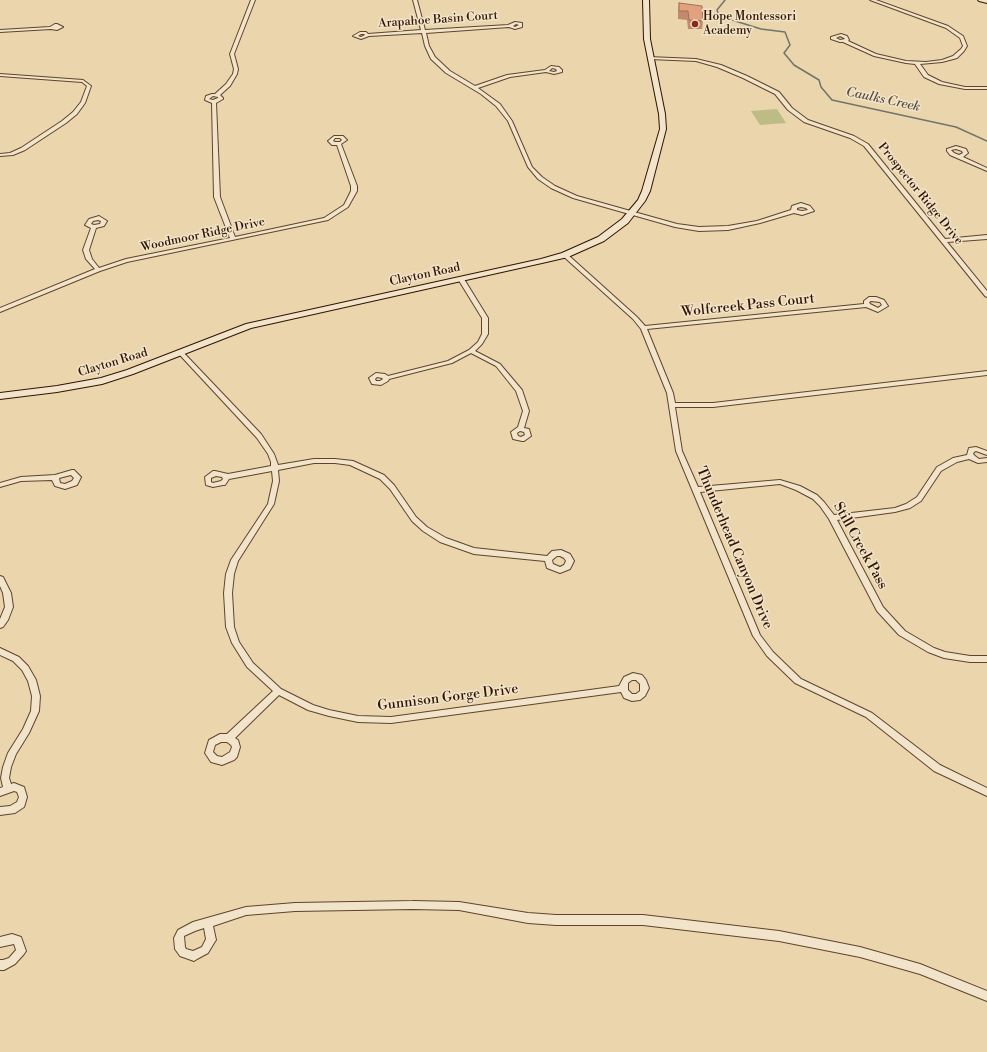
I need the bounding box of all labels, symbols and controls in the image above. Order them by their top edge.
street label: Arapahoe Basin Court [378,9,498,31]
place label: Hope Montessori Academy [703,10,796,38]
marker: Hope Montessori Academy [690,19,700,29]
water label: Caulks Creek [844,85,922,115]
street label: Prospector Ridge Drive [874,140,966,248]
street label: Woodmoor Ridge Drive [140,215,266,255]
street label: Clayton Road [388,260,462,290]
street label: Wolfcreek Pass Court [681,291,815,321]
street label: Clayton Road [77,346,149,380]
street label: Thunderhead Canyon Drive [692,464,776,632]
street label: Still Creek Pass [829,500,891,592]
street label: Gunnison Gorge Drive [377,681,519,715]

